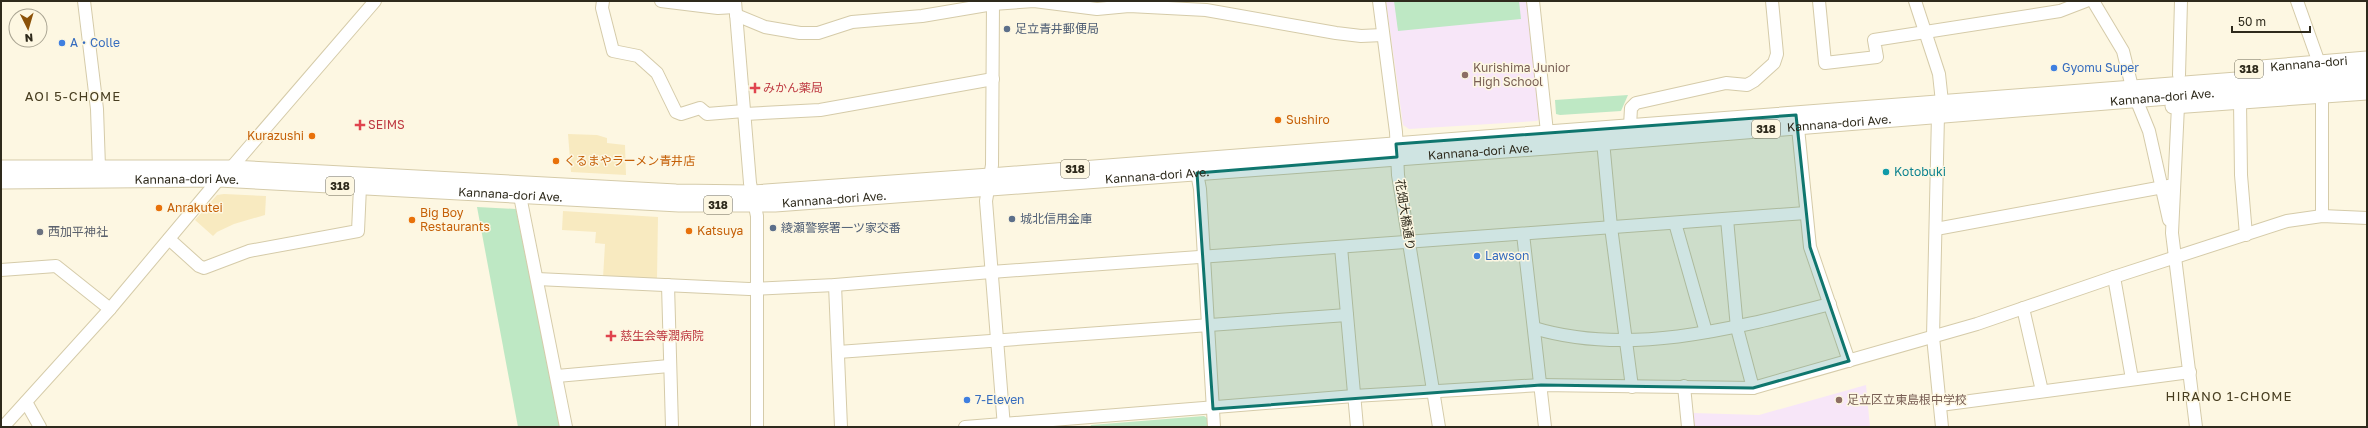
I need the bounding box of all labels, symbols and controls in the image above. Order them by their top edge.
north arrow [8,8,48,48]
scale bar [2232,8,2310,34]
text: 50 m [2238,14,2266,29]
place label: 足立青井郵便局 [1015,21,1099,36]
marker: 足立青井郵便局 [1002,24,1012,34]
text: N [24,32,34,45]
place label: A・Colle [70,35,120,50]
marker: A・Colle [57,38,67,48]
street label: Kannana-dori [2269,53,2348,74]
place label: Kurishima Junior High School [1473,60,1570,89]
place label: Gyomu Super [2062,60,2139,75]
road number: 318 [2235,60,2263,78]
marker: Gyomu Super [2049,63,2059,73]
marker: Kurishima Junior High School [1460,70,1470,80]
place label: みかん薬局 [763,80,823,95]
marker: みかん薬局 [750,83,760,93]
street label: Kannana-dori Ave. [2109,85,2215,109]
district label: AOI 5-CHOME [25,88,121,104]
street label: Kannana-dori Ave. [1786,111,1892,135]
place label: Sushiro [1286,112,1330,127]
marker: Sushiro [1273,115,1283,125]
place label: SEIMS [368,117,405,132]
marker: SEIMS [355,120,365,130]
road number: 318 [1752,120,1780,138]
place label: Kurazushi [247,128,304,143]
marker: Kurazushi [307,131,317,141]
street label: Kannana-dori Ave. [1427,140,1533,163]
place label: くるまやラーメン青井店 [564,153,695,168]
marker: くるまやラーメン青井店 [551,156,561,166]
road number: 318 [1061,160,1089,178]
street label: Kannana-dori Ave. [1104,164,1210,187]
place label: Kotobuki [1894,164,1946,179]
marker: Kotobuki [1881,167,1891,177]
street label: Kannana-dori Ave. [134,171,240,187]
road number: 318 [326,177,354,195]
street label: 花畑大橋通り [1392,178,1419,252]
street label: Kannana-dori Ave. [458,184,563,205]
street label: Kannana-dori Ave. [781,188,887,210]
road number: 318 [704,196,732,214]
place label: Anrakutei [167,200,223,215]
marker: Anrakutei [154,203,164,213]
place label: Big Boy Restaurants [420,205,490,234]
place label: 城北信用金庫 [1020,211,1092,226]
marker: 城北信用金庫 [1007,214,1017,224]
marker: Big Boy Restaurants [407,215,417,225]
place label: 綾瀬警察署一ツ家交番 [781,220,901,235]
place label: Katsuya [697,223,743,238]
marker: 綾瀬警察署一ツ家交番 [768,223,778,233]
place label: 西加平神社 [48,224,108,239]
marker: Katsuya [684,226,694,236]
marker: 西加平神社 [35,227,45,237]
place label: Lawson [1485,248,1529,263]
marker: Lawson [1472,251,1482,261]
place label: 慈生会等潤病院 [620,328,704,343]
marker: 慈生会等潤病院 [605,330,617,342]
district label: HIRANO 1-CHOME [2166,388,2292,404]
place label: 7-Eleven [975,392,1025,407]
place label: 足立区立東島根中学校 [1847,392,1967,407]
marker: 7-Eleven [962,395,972,405]
marker: 足立区立東島根中学校 [1834,395,1844,405]

